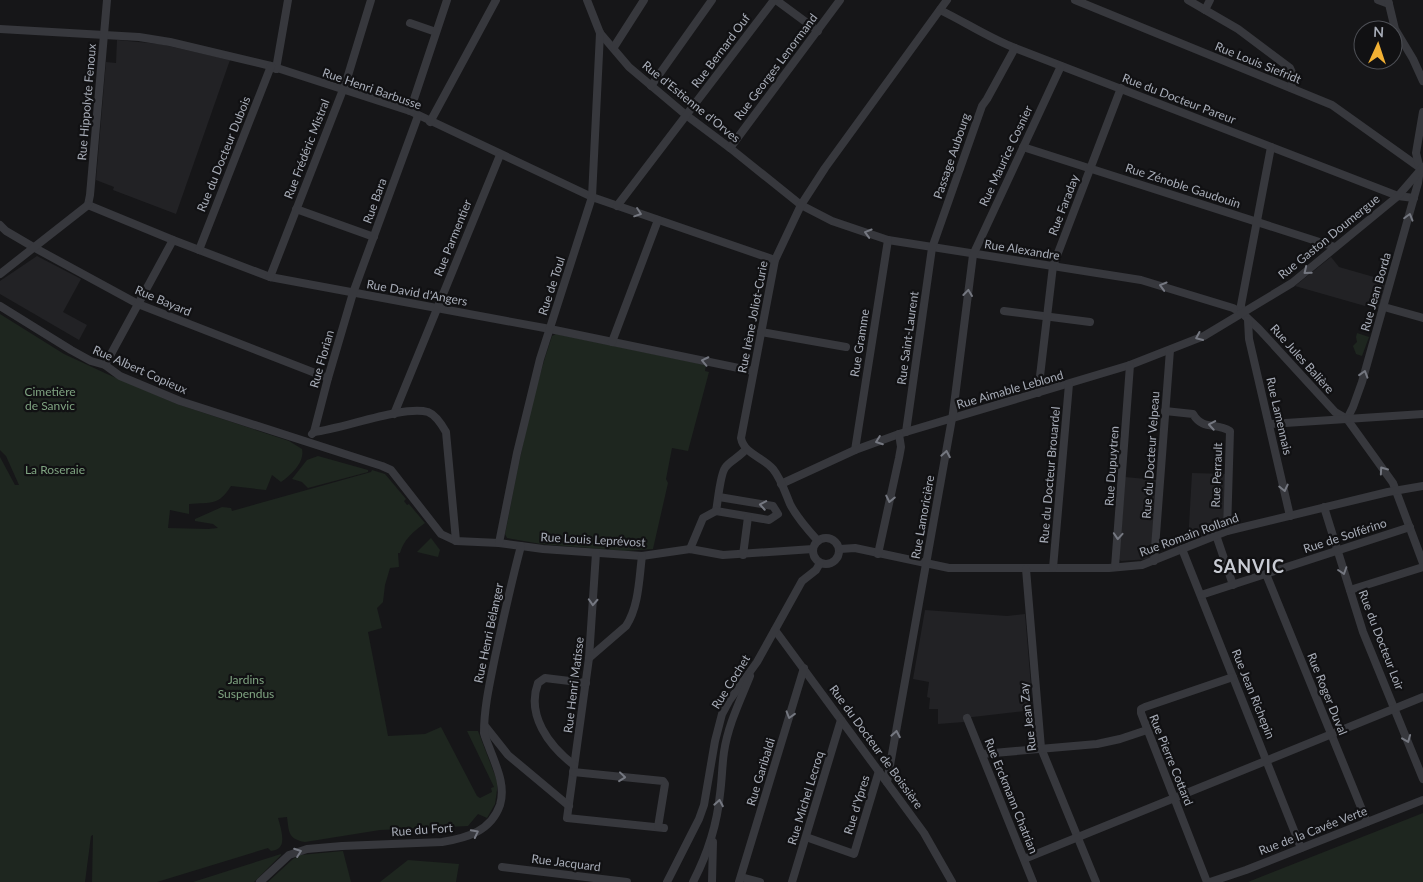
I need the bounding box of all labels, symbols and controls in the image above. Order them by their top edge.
street label: Rue Bernard Ouf [688,10,754,91]
street label: Rue Georges Lenormand [731,11,821,123]
north arrow [1353,20,1403,70]
text: N [1373,23,1385,40]
street label: Rue Louis Siefridt [1213,38,1304,87]
street label: Rue Hippolyte Fenoux [74,43,99,161]
street label: Rue d'Estienne d'Orves [639,57,743,146]
street label: Rue Henri Barbusse [321,65,424,113]
street label: Rue du Docteur Pareur [1120,70,1239,127]
street label: Rue du Docteur Dubois [193,94,254,214]
street label: Rue Frédéric Mistral [281,97,332,201]
street label: Rue Maurice Cosnier [976,102,1036,209]
street label: Passage Aubourg [930,111,973,201]
street label: Rue Zénoble Gaudouin [1124,160,1243,211]
street label: Rue Faraday [1045,171,1082,237]
street label: Rue Bara [359,176,390,226]
street label: Rue Gaston Doumergue [1275,191,1382,282]
street label: Rue Parmentier [430,197,475,278]
one-way arrow [634,207,642,217]
one-way arrow [1403,213,1414,222]
one-way arrow [864,229,872,239]
street label: Rue Alexandre [983,236,1061,263]
street label: Rue Jean Borda [1357,251,1394,333]
street label: Rue de Toul [535,254,568,317]
street label: Rue Irène Joliot-Curie [734,260,771,374]
one-way arrow [1303,265,1312,274]
street label: Rue David d'Angers [365,276,469,309]
one-way arrow [1158,281,1167,292]
street label: Rue Bayard [133,282,194,319]
one-way arrow [962,289,973,297]
street label: Rue Saint-Laurent [894,290,922,386]
street label: Rue Gramme [847,308,872,378]
street label: Rue Jules Balière [1267,321,1337,396]
street label: Rue Florian [306,328,337,390]
one-way arrow [1196,331,1205,341]
street label: Rue Albert Copieux [91,342,190,397]
one-way arrow [701,356,710,366]
street label: Rue Aimable Leblond [955,367,1065,412]
one-way arrow [1359,370,1369,378]
street label: Rue Lamennais [1263,376,1296,456]
park label: Cimetière de Sanvic [24,384,76,413]
street label: Rue du Docteur Velpeau [1139,391,1162,519]
street label: Rue du Docteur Brouardel [1036,406,1063,544]
one-way arrow [1208,421,1217,431]
street label: Rue Dupuytren [1101,425,1122,506]
one-way arrow [875,435,884,445]
street label: Rue Perrault [1208,442,1225,508]
one-way arrow [940,449,950,458]
park label: La Roseraie [25,462,85,477]
one-way arrow [1380,466,1389,476]
street label: Rue Lamoricière [908,474,937,560]
one-way arrow [1278,483,1289,492]
one-way arrow [885,495,896,503]
one-way arrow [759,500,767,510]
street label: Rue Romain Rolland [1137,510,1241,559]
street label: Rue de Solférino [1301,515,1389,556]
street label: Rue Louis Leprévost [540,529,647,550]
one-way arrow [1112,532,1123,540]
district label: SANVIC [1213,555,1285,577]
one-way arrow [1338,566,1348,574]
street label: Rue Henri Bélanger [471,581,507,684]
street label: Rue du Docteur Loir [1356,588,1408,692]
one-way arrow [588,598,599,606]
street label: Rue Henri Matisse [560,636,587,734]
street label: Rue Jean Richepin [1229,647,1278,741]
street label: Rue Roger Duval [1304,650,1351,737]
street label: Rue Cochet [708,651,753,712]
park label: Jardins Suspendus [218,672,274,701]
street label: Rue Jean Zay [1016,681,1039,752]
street label: Rue du Docteur de Boissière [826,682,926,812]
one-way arrow [785,711,795,719]
street label: Rue Pierre Cottard [1146,712,1197,808]
one-way arrow [891,730,901,739]
one-way arrow [1401,734,1411,743]
street label: Rue Garibaldi [743,736,778,808]
street label: Rue Erckmann Chatrian [981,736,1041,856]
street label: Rue Michel Lecroq [784,749,827,847]
one-way arrow [618,771,626,782]
street label: Rue d'Ypres [840,773,873,836]
one-way arrow [713,799,723,807]
street label: Rue de la Cavée Verte [1256,803,1369,858]
street label: Rue du Fort [391,820,454,839]
one-way arrow [470,828,479,839]
one-way arrow [293,848,301,858]
street label: Rue Jacquard [531,851,602,874]

